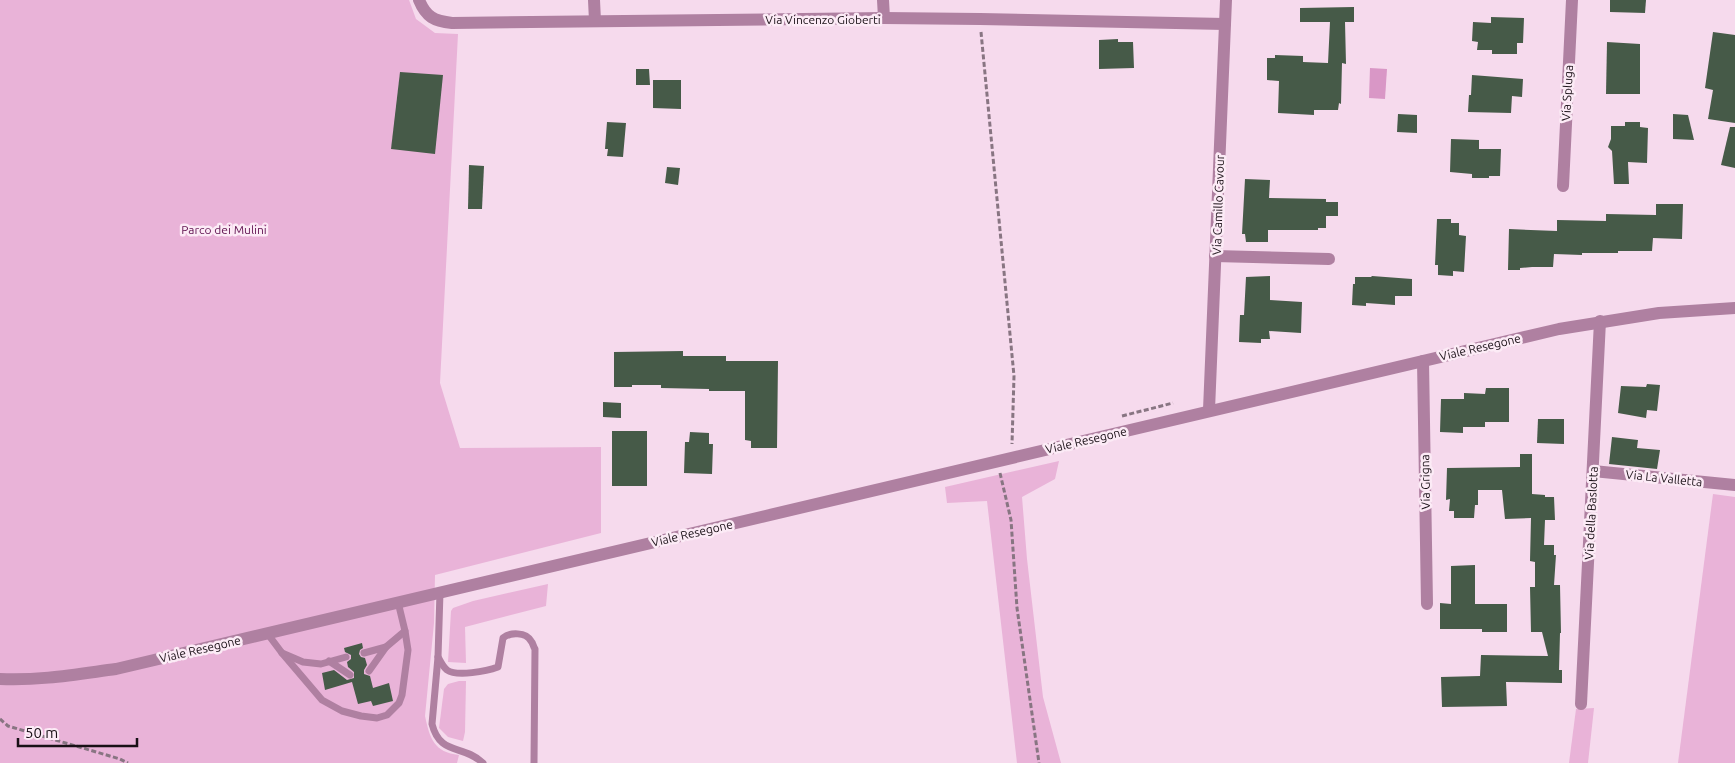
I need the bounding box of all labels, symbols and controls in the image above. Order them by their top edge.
street label: Via Vincenzo Gioberti [765,13,881,26]
street label: Via Spluga [1559,65,1575,121]
street label: Via Camillo Cavour [1210,154,1226,255]
park label: Parco dei Mulini [181,223,267,236]
street label: Viale Resegone [1438,331,1522,363]
street label: Viale Resegone [1044,424,1128,456]
street label: Via Grigna [1418,454,1432,510]
street label: Via della Baslotta [1582,466,1600,560]
street label: Via La Valletta [1625,468,1703,488]
street label: Viale Resegone [650,517,734,549]
street label: Viale Resegone [158,633,242,665]
scale bar [18,716,136,748]
text: 50 m [25,724,58,741]

